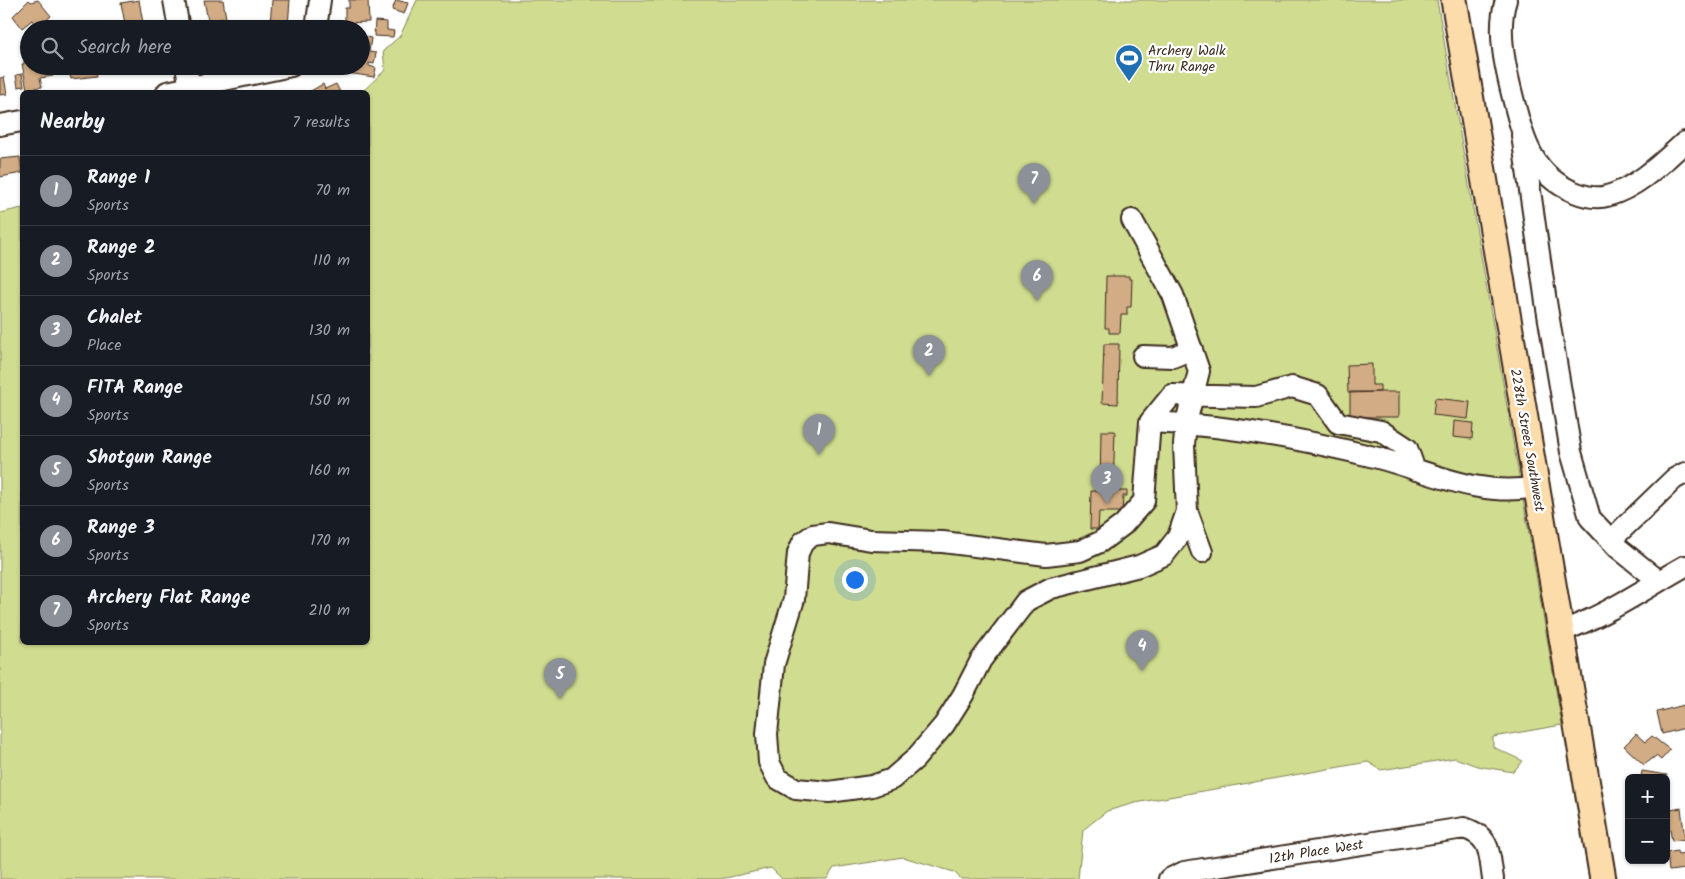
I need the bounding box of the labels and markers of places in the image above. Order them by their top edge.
place label: Archery Walk Thru Range [1148,40,1226,78]
sports icon: Archery Walk Thru Range [1114,43,1144,82]
pin: 7 [1018,163,1050,204]
pin: 6 [1021,260,1053,301]
pin: 2 [913,335,945,376]
pin: 1 [803,414,835,455]
pin: 3 [1091,463,1123,504]
pin: 4 [1126,630,1158,671]
pin: 5 [544,658,576,699]

